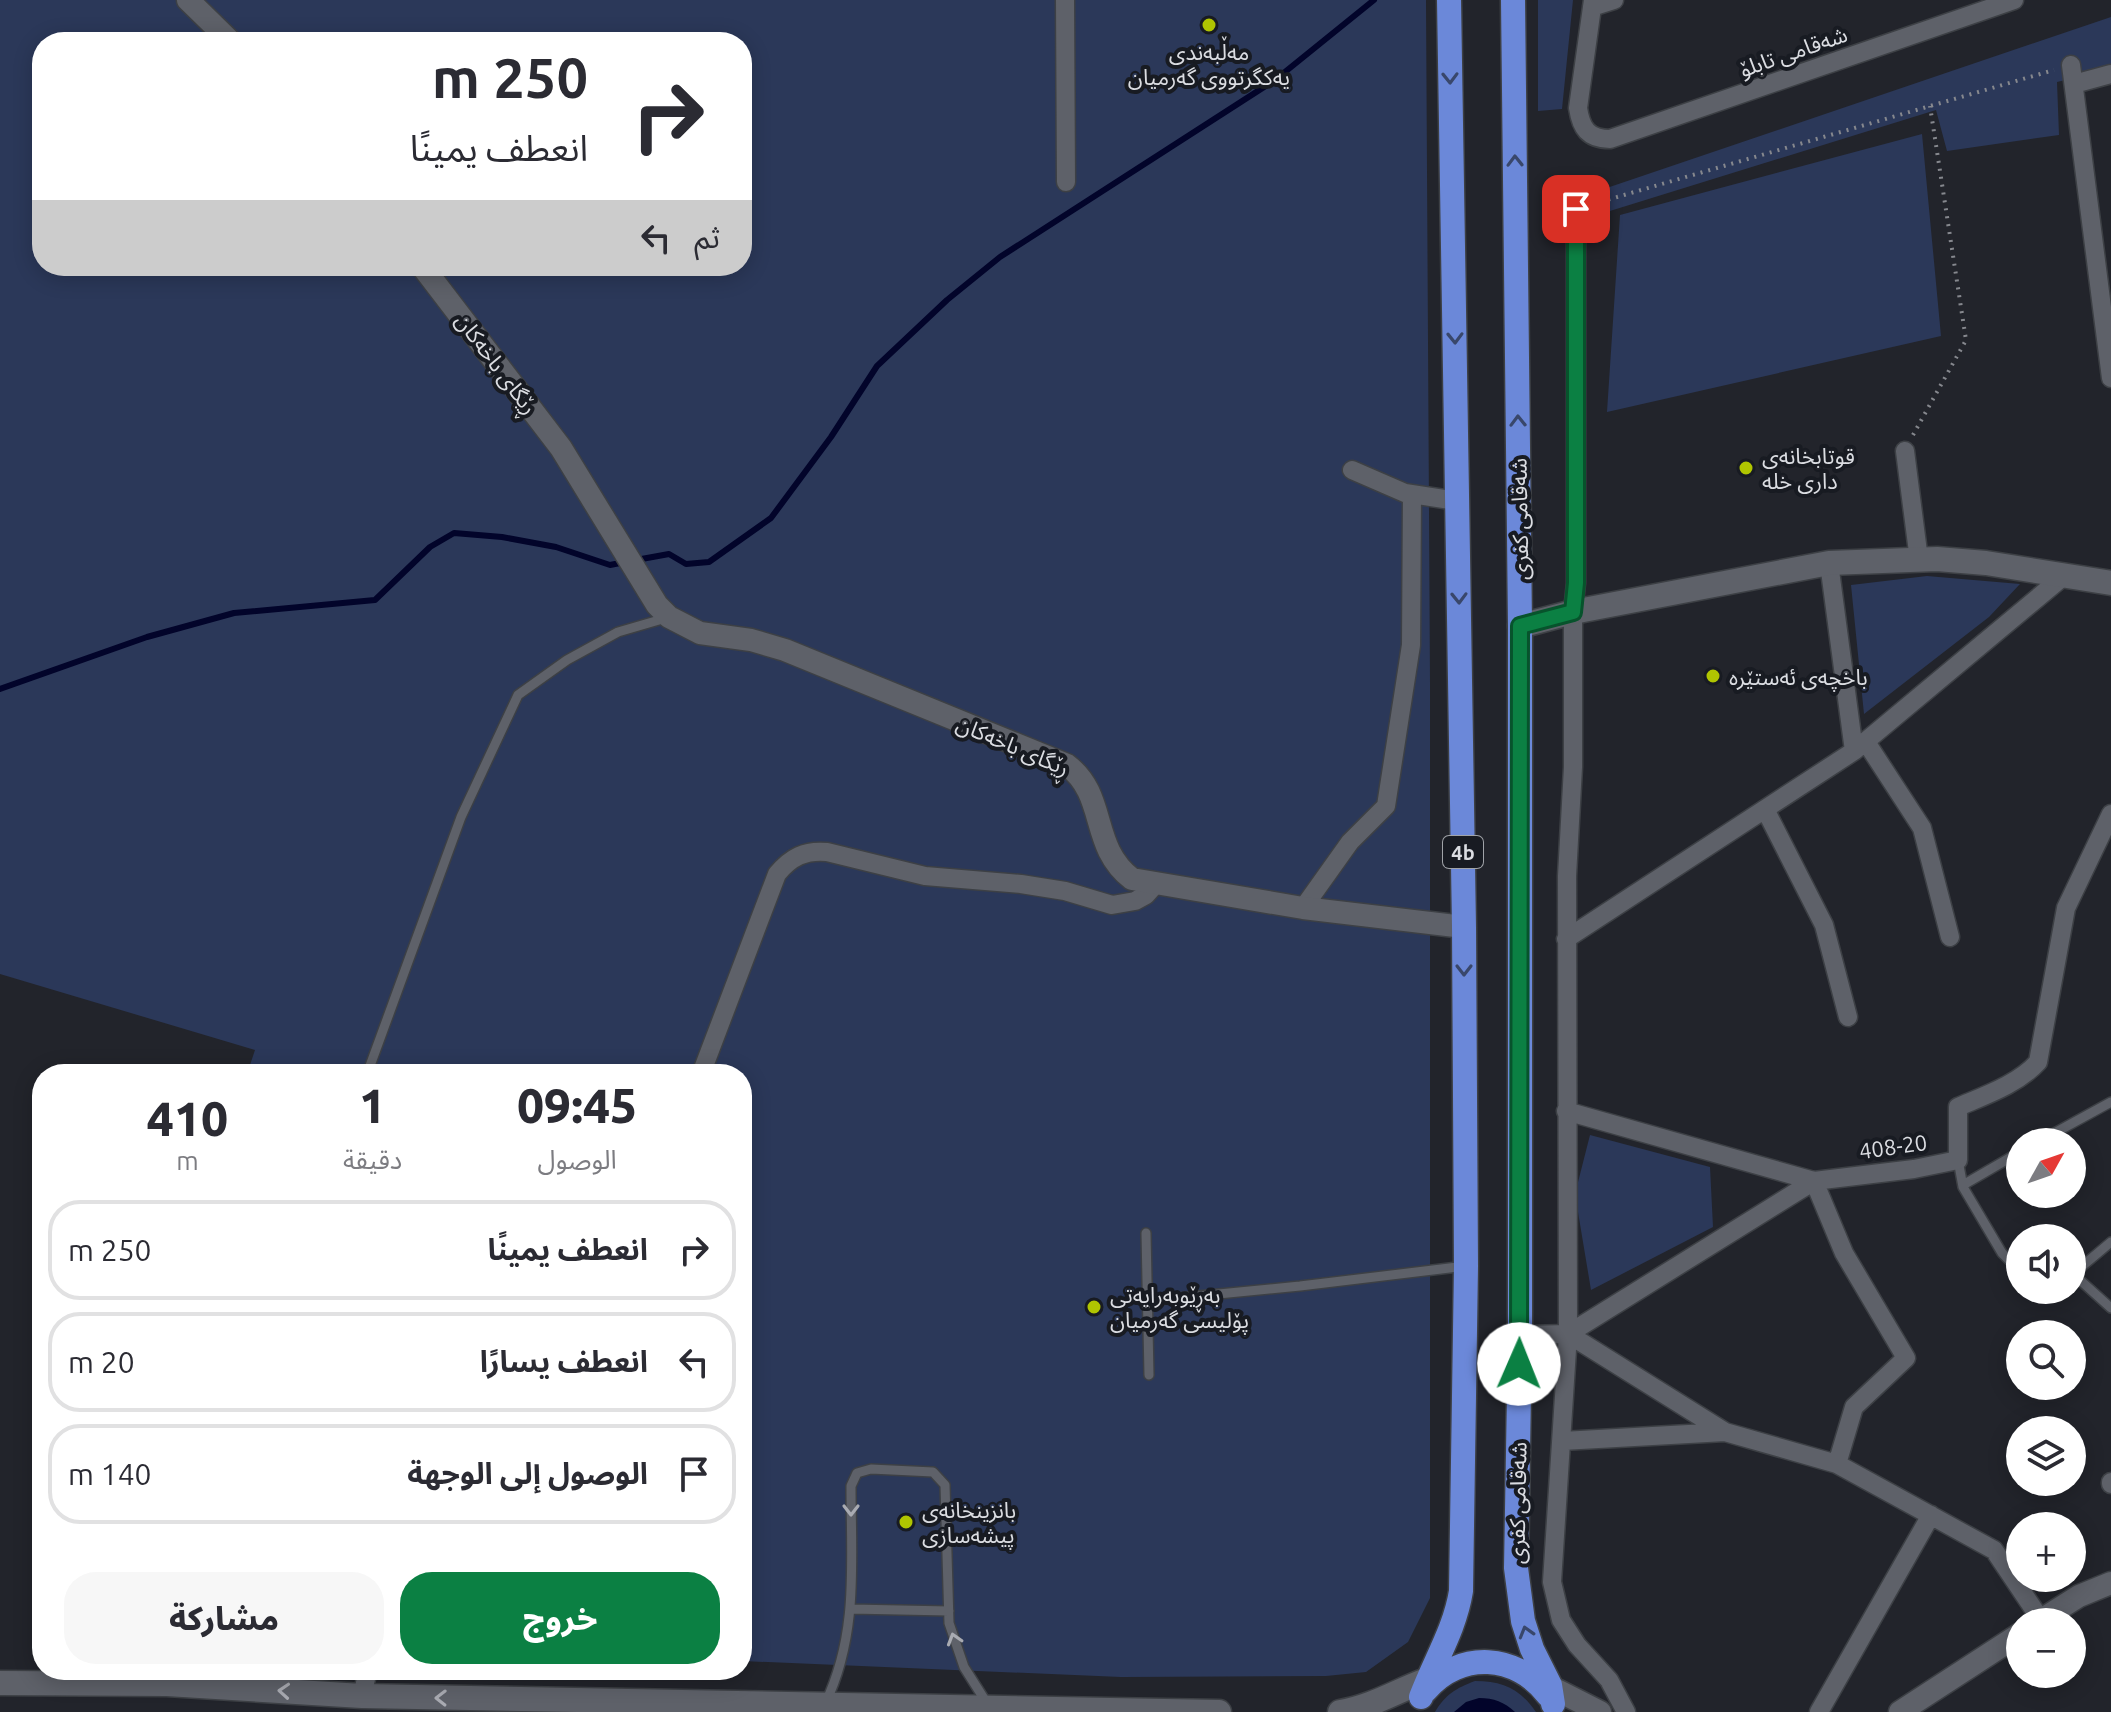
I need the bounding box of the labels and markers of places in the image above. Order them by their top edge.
marker: مەڵبەندی یەکگرتووی گەرمیان [1200,16,1218,34]
place label: مەڵبەندی یەکگرتووی گەرمیان [1128,36,1290,91]
pin [1542,175,1610,243]
place label: قوتابخانەی داری خلە [1762,443,1855,495]
marker: قوتابخانەی داری خلە [1737,459,1755,477]
place label: باخچەی ئەستێرە [1729,664,1868,692]
marker: باخچەی ئەستێرە [1704,667,1722,685]
place label: بەڕێوبەرایەتی پۆلیسی گەرمیان [1110,1282,1249,1335]
marker: بەڕێوبەرایەتی پۆلیسی گەرمیان [1085,1298,1103,1316]
place label: بانزینخانەی پیشەسازی [922,1497,1016,1550]
marker: بانزینخانەی پیشەسازی [897,1513,915,1531]

